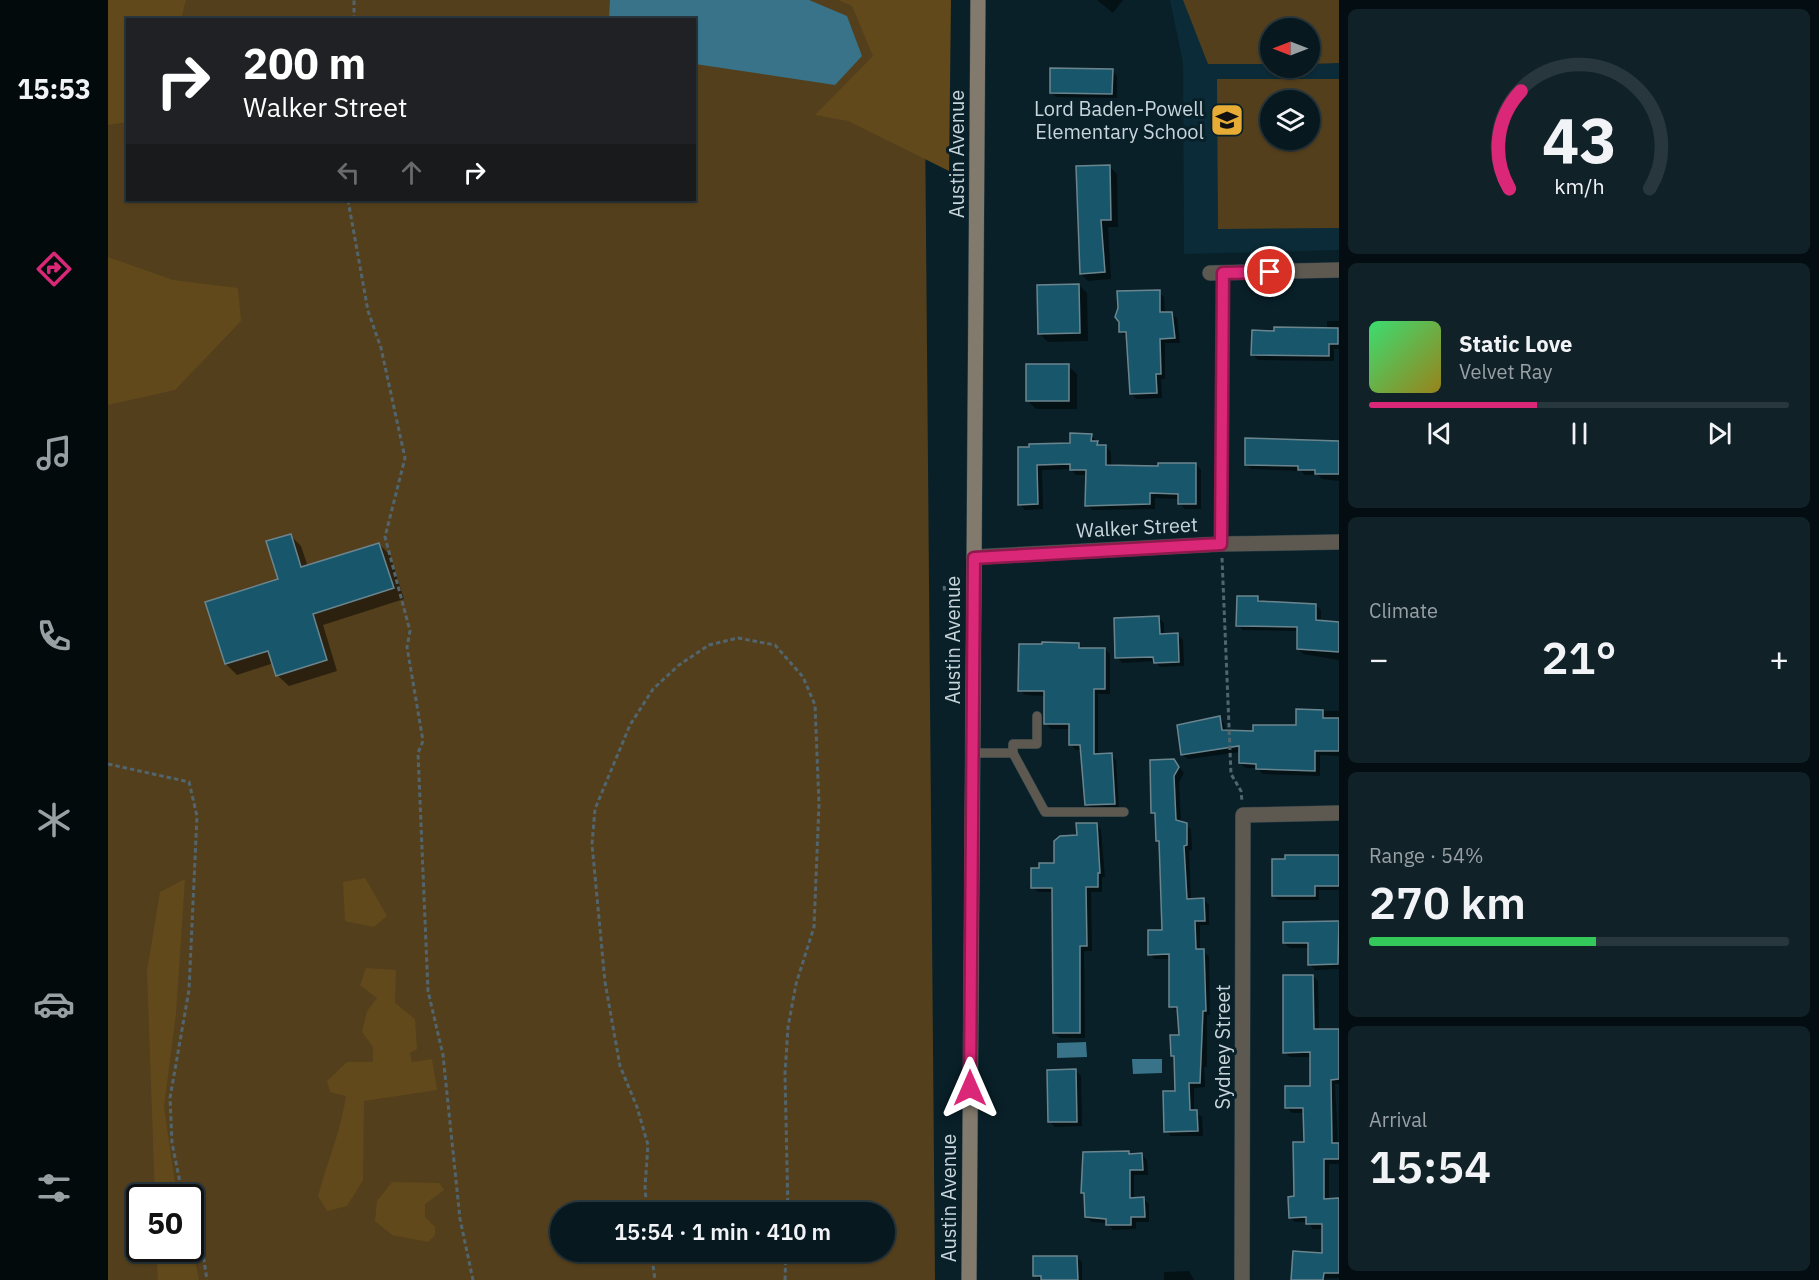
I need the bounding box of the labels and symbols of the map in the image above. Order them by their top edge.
north arrow [1260,18,1320,78]
street label: Austin Avenue [943,90,970,218]
place label: Lord Baden-Powell Elementary School [1034,95,1204,145]
school or university icon: Lord Baden-Powell Elementary School [1209,102,1245,138]
pin [1244,246,1295,297]
street label: Walker Street [1075,510,1199,544]
street label: Austin Avenue [939,576,966,704]
street label: Sydney Street [1209,985,1236,1109]
position arrow [938,1056,1002,1120]
street label: Austin Avenue [935,1134,962,1262]
speed limit sign: 50 [126,1184,204,1262]

